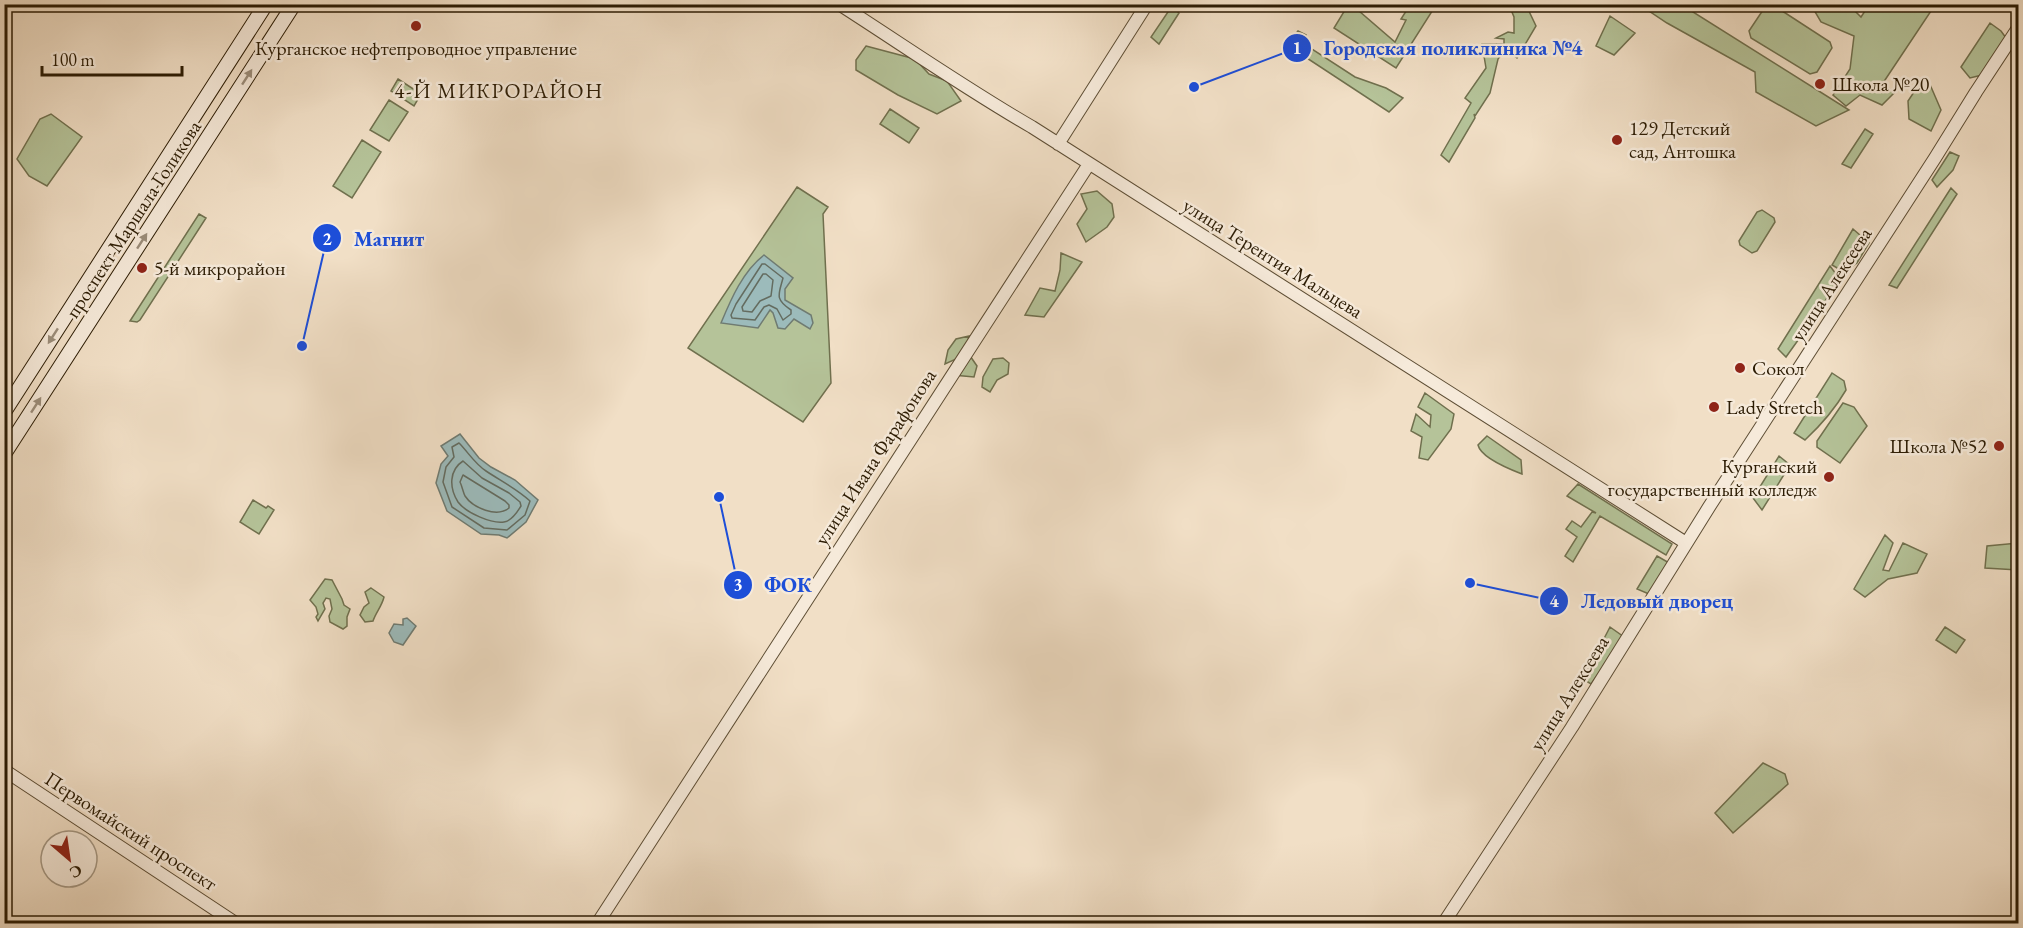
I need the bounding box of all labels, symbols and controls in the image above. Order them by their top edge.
marker: Курганское нефтепроводное управление [409,19,423,33]
callout: Городская поликлиника №4 [1282,28,1595,67]
text: Городская поликлиника №4 [1324,34,1583,61]
place label: Курганское нефтепроводное управление [255,35,577,61]
text: 1 [1292,36,1302,59]
scale bar [42,39,182,77]
text: 100 m [51,48,95,71]
one-way arrow [241,69,252,85]
place label: Школа №20 [1832,71,1930,97]
district label: 4-Й МИКРОРАЙОН [394,77,604,104]
marker: Школа №20 [1813,77,1827,91]
street label: проспект Маршала Голикова [59,115,207,323]
place label: 129 Детский сад, Антошка [1629,115,1736,164]
marker: 129 Детский сад, Антошка [1610,133,1624,147]
street label: улица Терентия Мальцева [1178,192,1368,324]
callout: Магнит [312,219,436,258]
street label: улица Алексеева [1784,222,1878,346]
text: Магнит [354,225,425,252]
text: 2 [322,227,332,250]
one-way arrow [136,233,147,249]
place label: 5-й микрорайон [154,255,285,281]
marker: 5-й микрорайон [135,261,149,275]
one-way arrow [47,328,58,345]
place label: Сокол [1752,355,1805,381]
marker: Сокол [1733,361,1747,375]
street label: улица Ивана Фарафонова [808,364,942,550]
place label: Lady Stretch [1726,394,1823,420]
one-way arrow [30,397,41,413]
marker: Lady Stretch [1707,400,1721,414]
place label: Школа №52 [1890,433,1987,459]
marker: Школа №52 [1992,439,2006,453]
place label: Курганский государственный колледж [1608,453,1817,502]
marker: Курганский государственный колледж [1822,470,1836,484]
callout: ФОК [723,565,824,604]
text: ФОК [764,571,813,598]
text: 3 [733,573,743,596]
callout: Ледовый дворец [1539,581,1745,620]
text: Ледовый дворец [1581,587,1733,614]
text: 4 [1549,589,1559,612]
street label: улица Алексеева [1523,631,1615,755]
street label: Первомайский проспект [40,766,222,896]
north arrow [39,829,99,889]
text: С [66,860,86,884]

